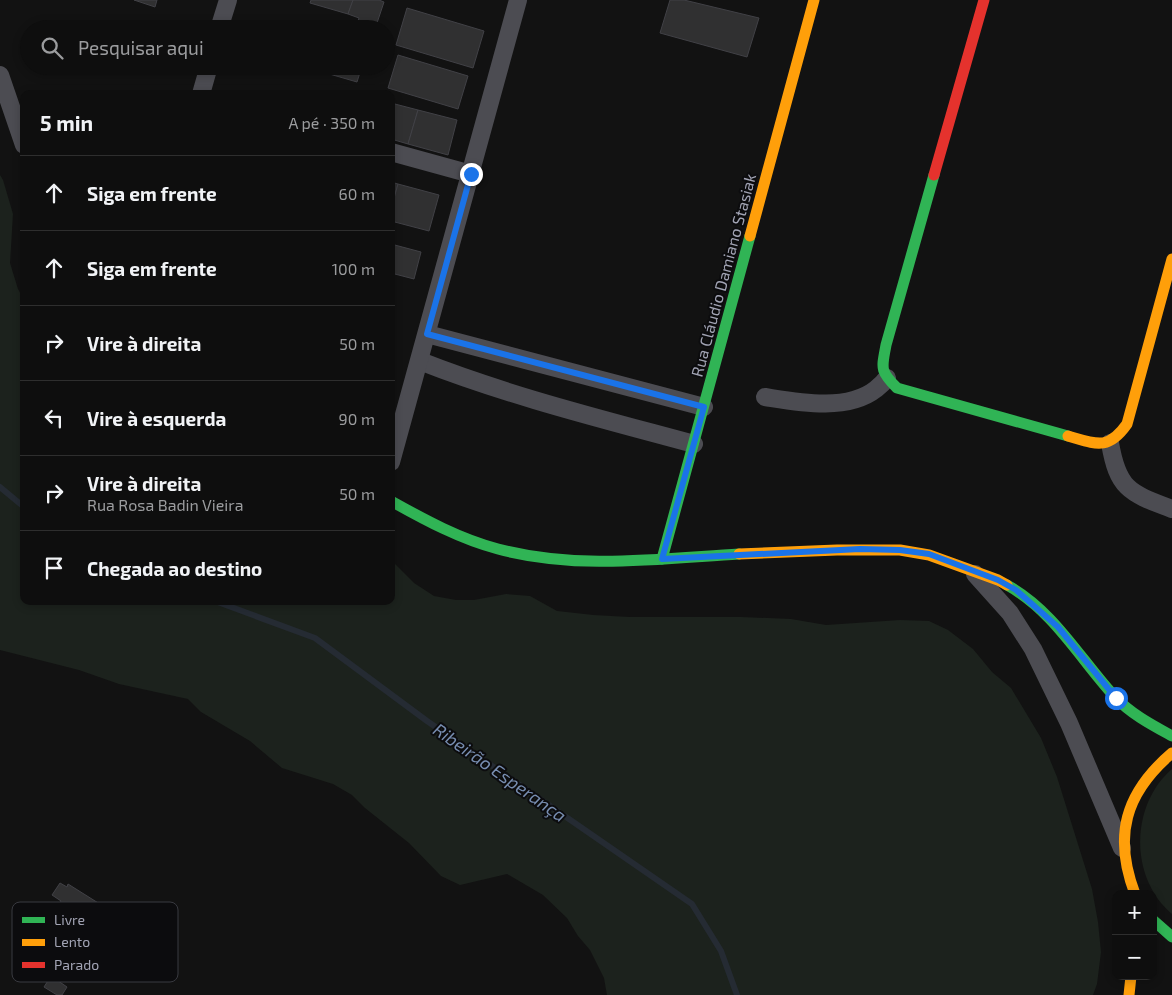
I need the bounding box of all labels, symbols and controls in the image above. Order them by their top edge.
search box [20,20,395,75]
icon: search [38,34,66,62]
text: Pesquisar aqui [78,36,204,59]
text: 5 min [40,110,93,135]
text: A pé · 350 m [288,113,375,132]
route end [460,163,483,186]
street label: Rua Cláudio Damiano Stasiak [687,171,759,379]
icon: ahead [40,179,68,207]
text: Siga em frente [87,182,217,205]
text: 60 m [339,184,375,203]
icon: ahead [40,254,68,282]
text: Siga em frente [87,257,217,280]
text: 100 m [332,259,375,278]
icon: right [40,329,68,357]
text: Vire à direita [87,332,201,355]
text: 50 m [339,334,375,353]
icon: left [40,404,68,432]
text: Vire à esquerda [87,407,226,430]
text: 90 m [339,409,375,428]
text: Vire à direita [87,472,201,495]
icon: right [40,479,68,507]
text: 50 m [339,484,375,503]
text: Rua Rosa Badin Vieira [87,495,244,514]
icon: arrive [40,554,68,582]
text: Chegada ao destino [87,557,262,580]
route start [1105,687,1128,710]
water label: Ribeirão Esperança [429,718,571,827]
map controls [1112,890,1157,980]
button: + [1112,890,1157,935]
legend [12,902,178,982]
text: Livre [54,911,85,928]
text: Lento [54,933,90,950]
button: − [1112,935,1157,980]
text: Parado [54,956,99,973]

